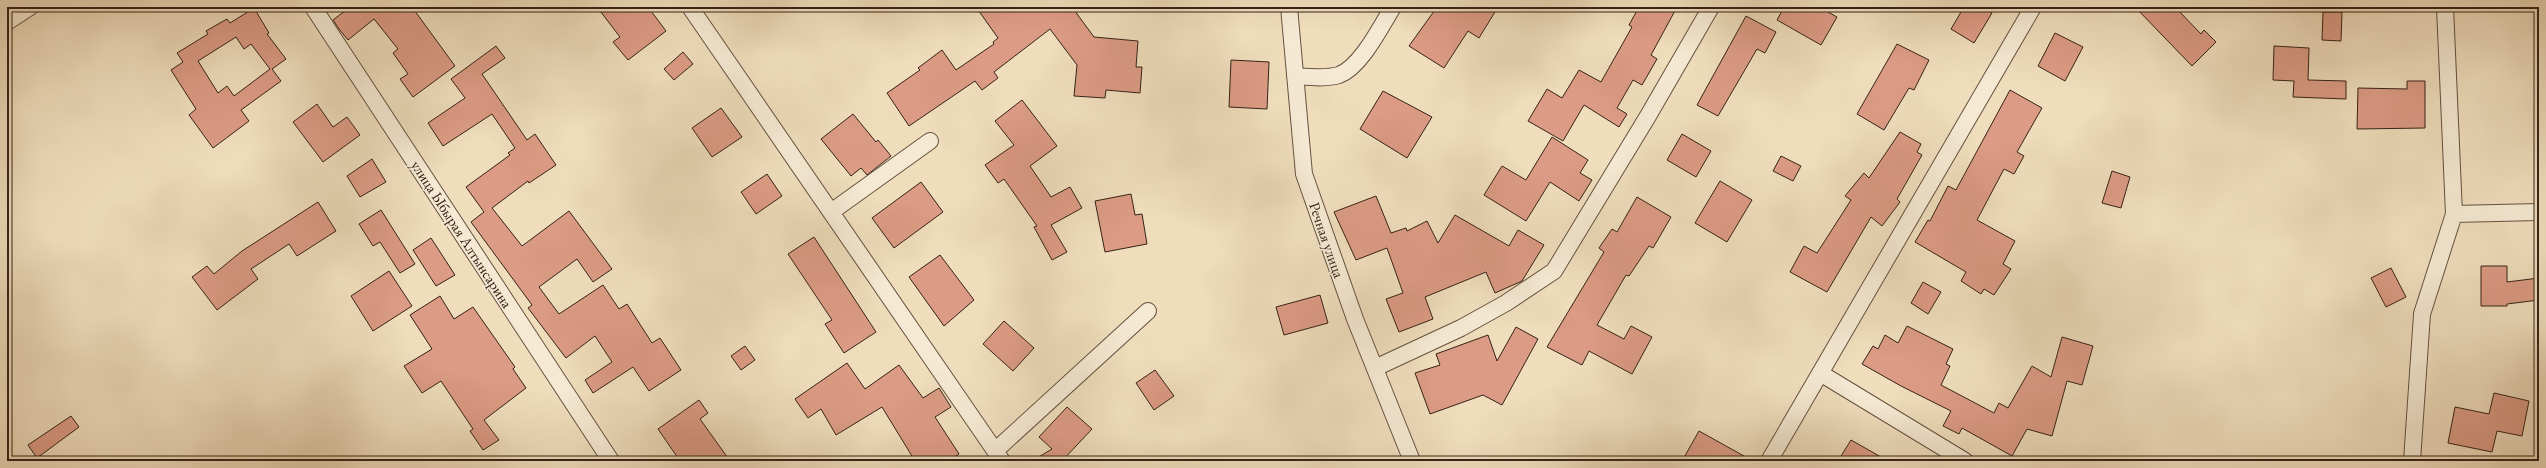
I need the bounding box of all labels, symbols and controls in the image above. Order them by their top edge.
street label: улица Ыбырая Алтынсарина [407,157,517,311]
street label: Речная улица [1305,200,1349,280]

